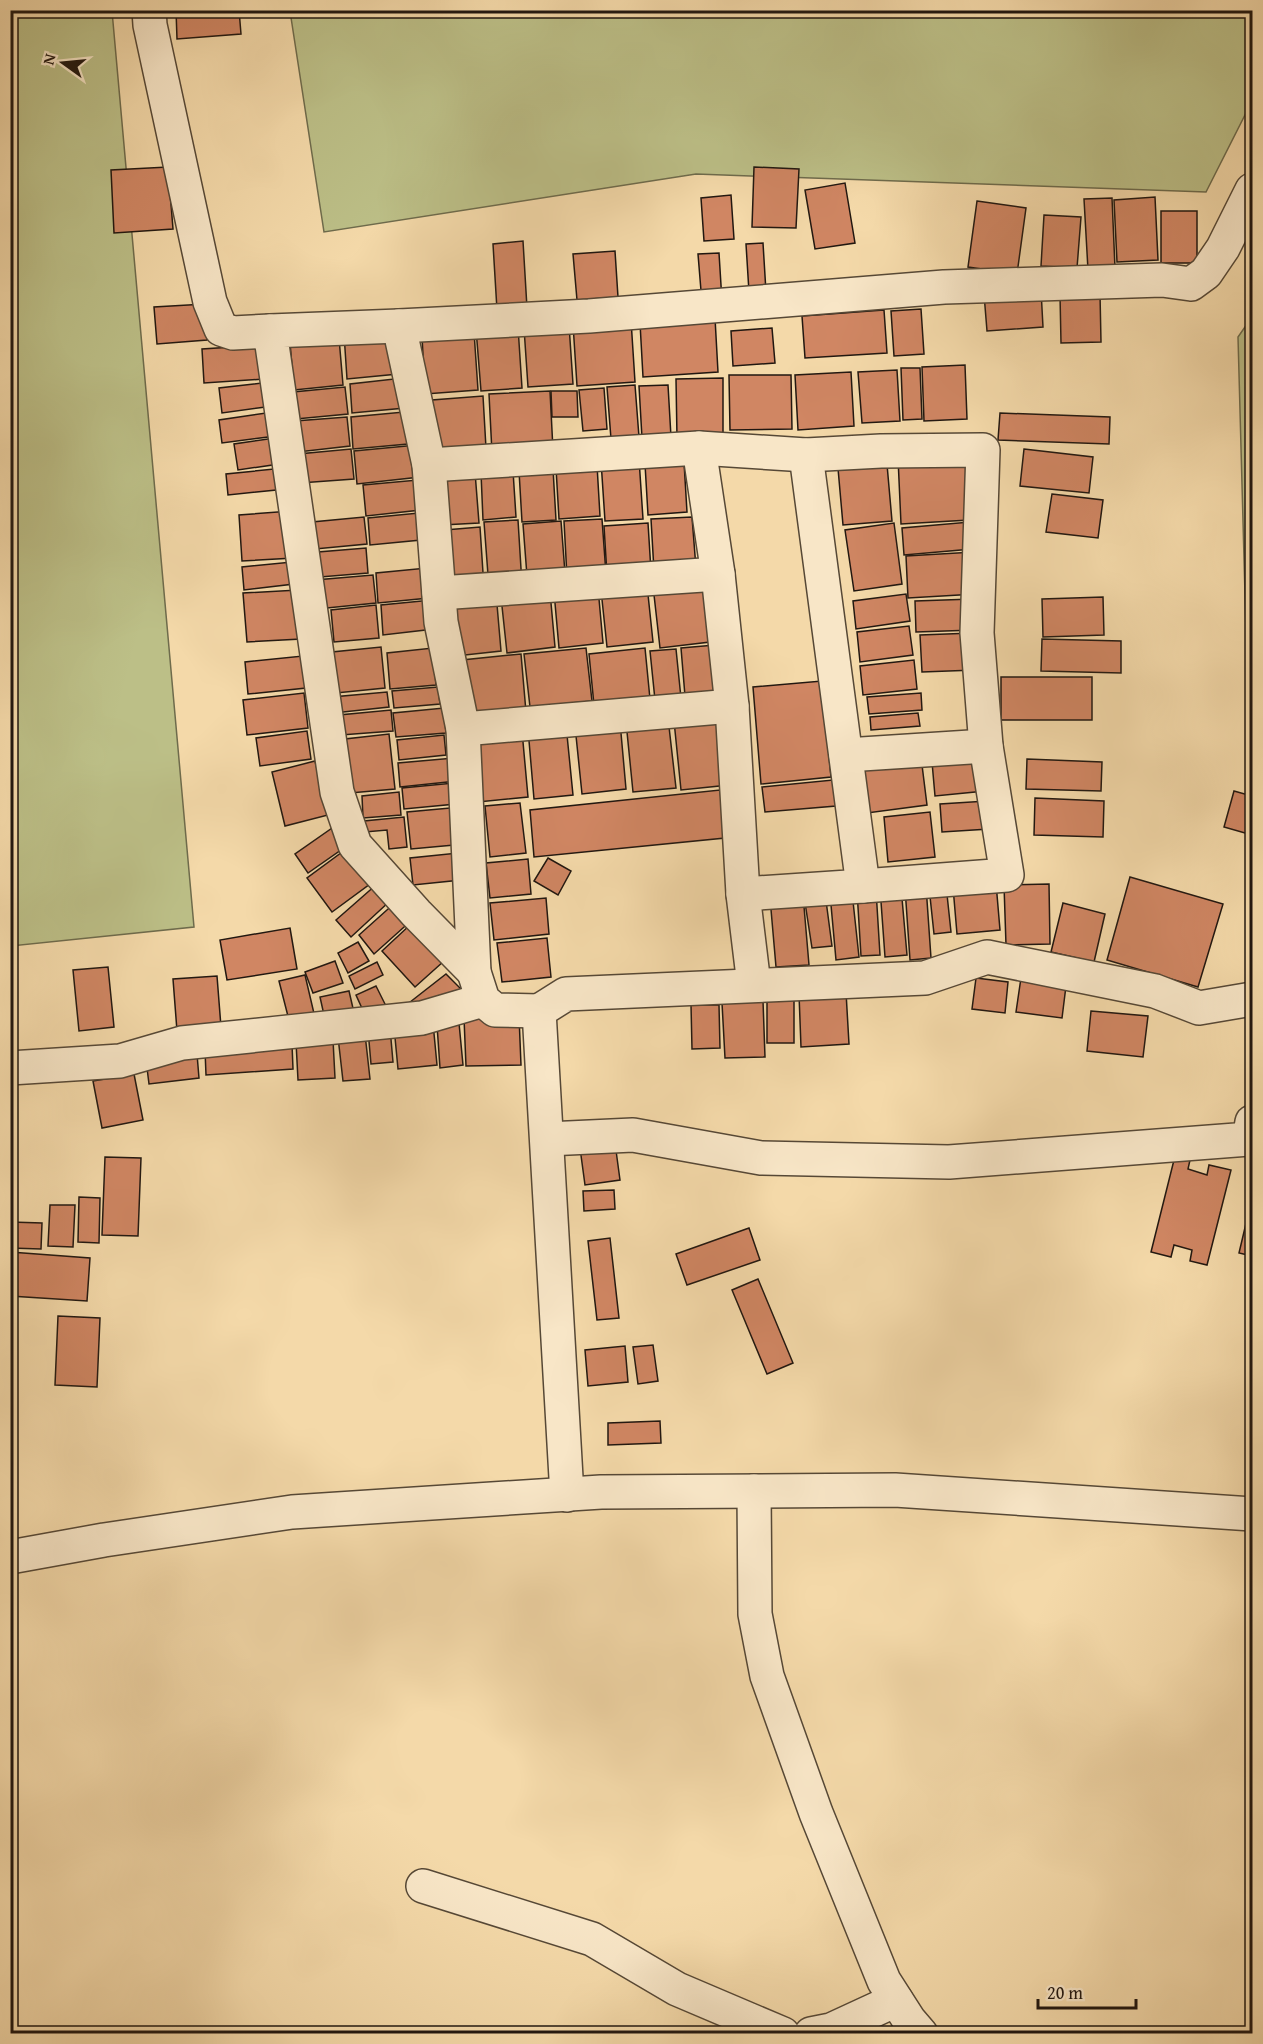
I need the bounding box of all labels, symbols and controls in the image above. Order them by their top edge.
north arrow [33,33,93,93]
text: N [36,51,62,67]
scale bar [1038,1972,1136,2010]
text: 20 m [1047,1979,1083,2006]

